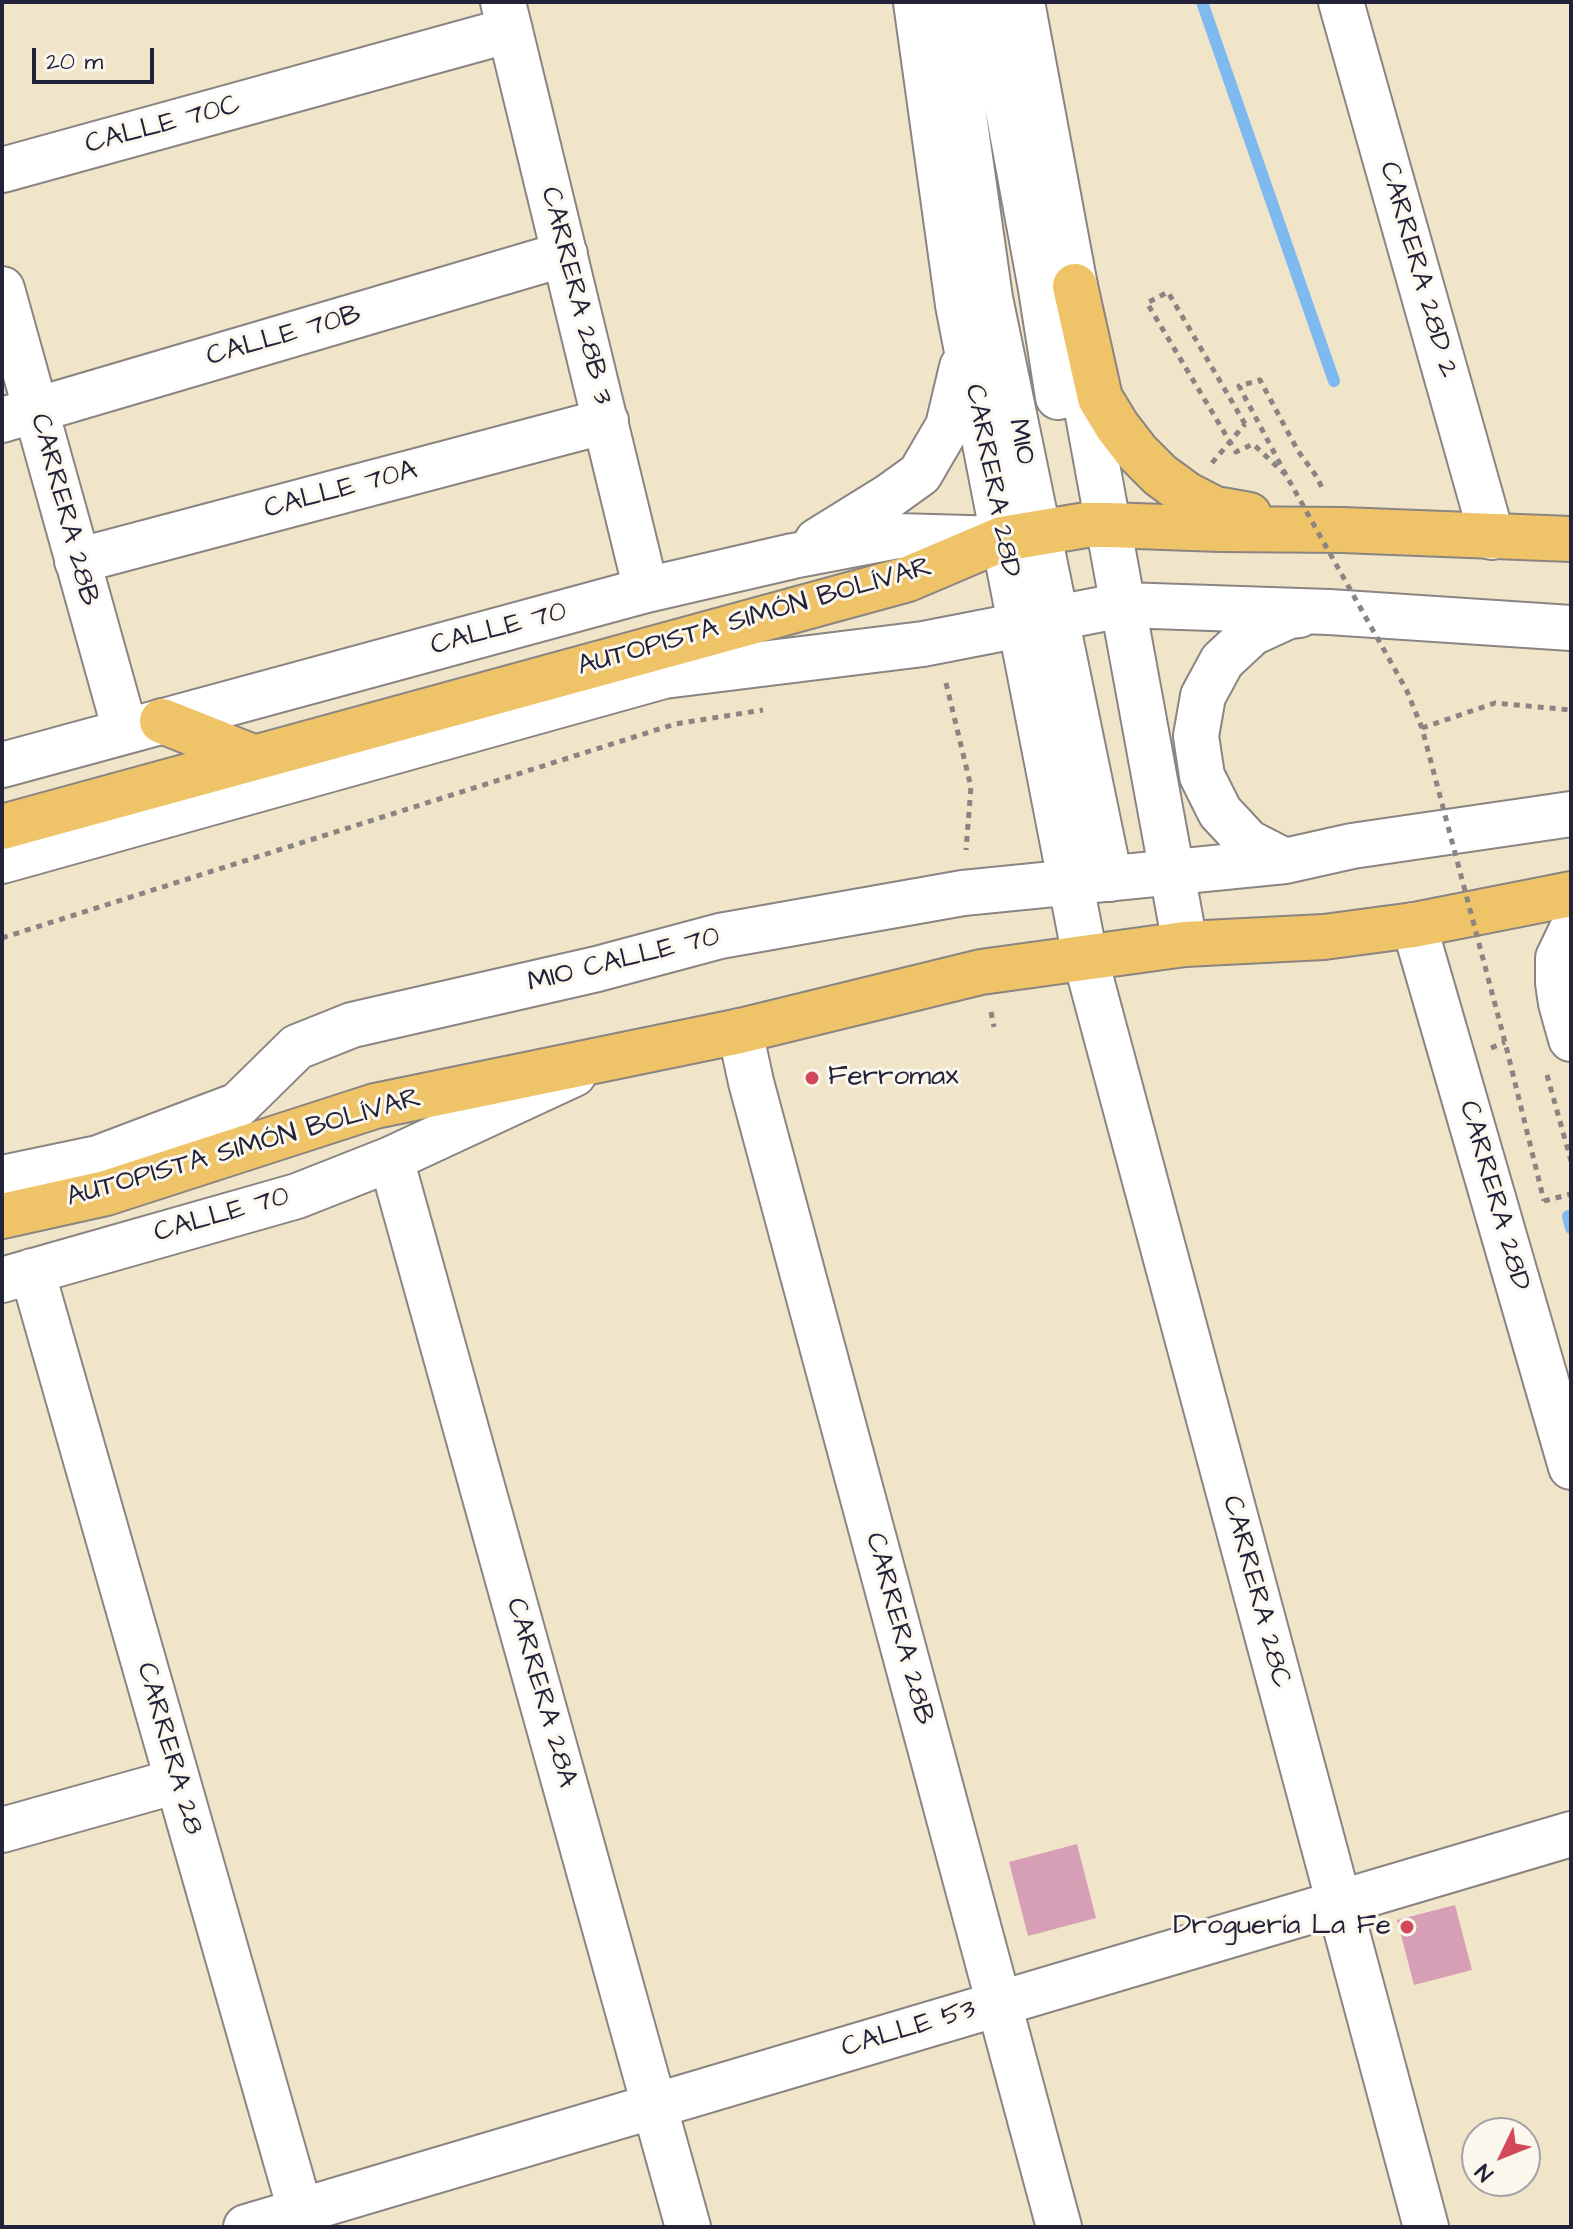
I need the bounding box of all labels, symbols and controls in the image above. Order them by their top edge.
scale bar [36,32,158,82]
text: 20 m [46,45,103,79]
street label: CALLE 70C [82,89,244,163]
street label: CARRERA 28D 2 [1370,158,1464,382]
street label: CARRERA 28B 3 [532,184,618,408]
street label: CALLE 70B [203,299,365,375]
street label: CARRERA 28D [956,382,1026,580]
street label: CARRERA 28B [21,410,105,610]
street label: MIO [999,416,1041,468]
street label: CALLE 70A [261,454,421,528]
street label: AUTOPISTA SIMÓN BOLÍVAR [574,551,936,685]
street label: CALLE 70 [427,596,571,664]
street label: MIO CALLE 70 [525,921,723,1001]
place label: Ferromax [828,1061,958,1095]
marker: Ferromax [803,1069,821,1087]
street label: AUTOPISTA SIMÓN BOLÍVAR [63,1082,425,1216]
street label: CARRERA 28D [1450,1097,1536,1295]
street label: CALLE 70 [150,1181,294,1251]
street label: CARRERA 28C [1213,1492,1297,1692]
street label: CARRERA 28B [856,1529,940,1729]
street label: CARRERA 28A [497,1594,583,1792]
street label: CARRERA 28 [127,1659,209,1839]
place label: Droguería La Fe [1173,1910,1391,1944]
marker: Droguería La Fe [1398,1918,1416,1936]
street label: CALLE 53 [838,1994,980,2066]
north arrow [1461,2117,1541,2197]
text: N [1469,2157,1501,2188]

